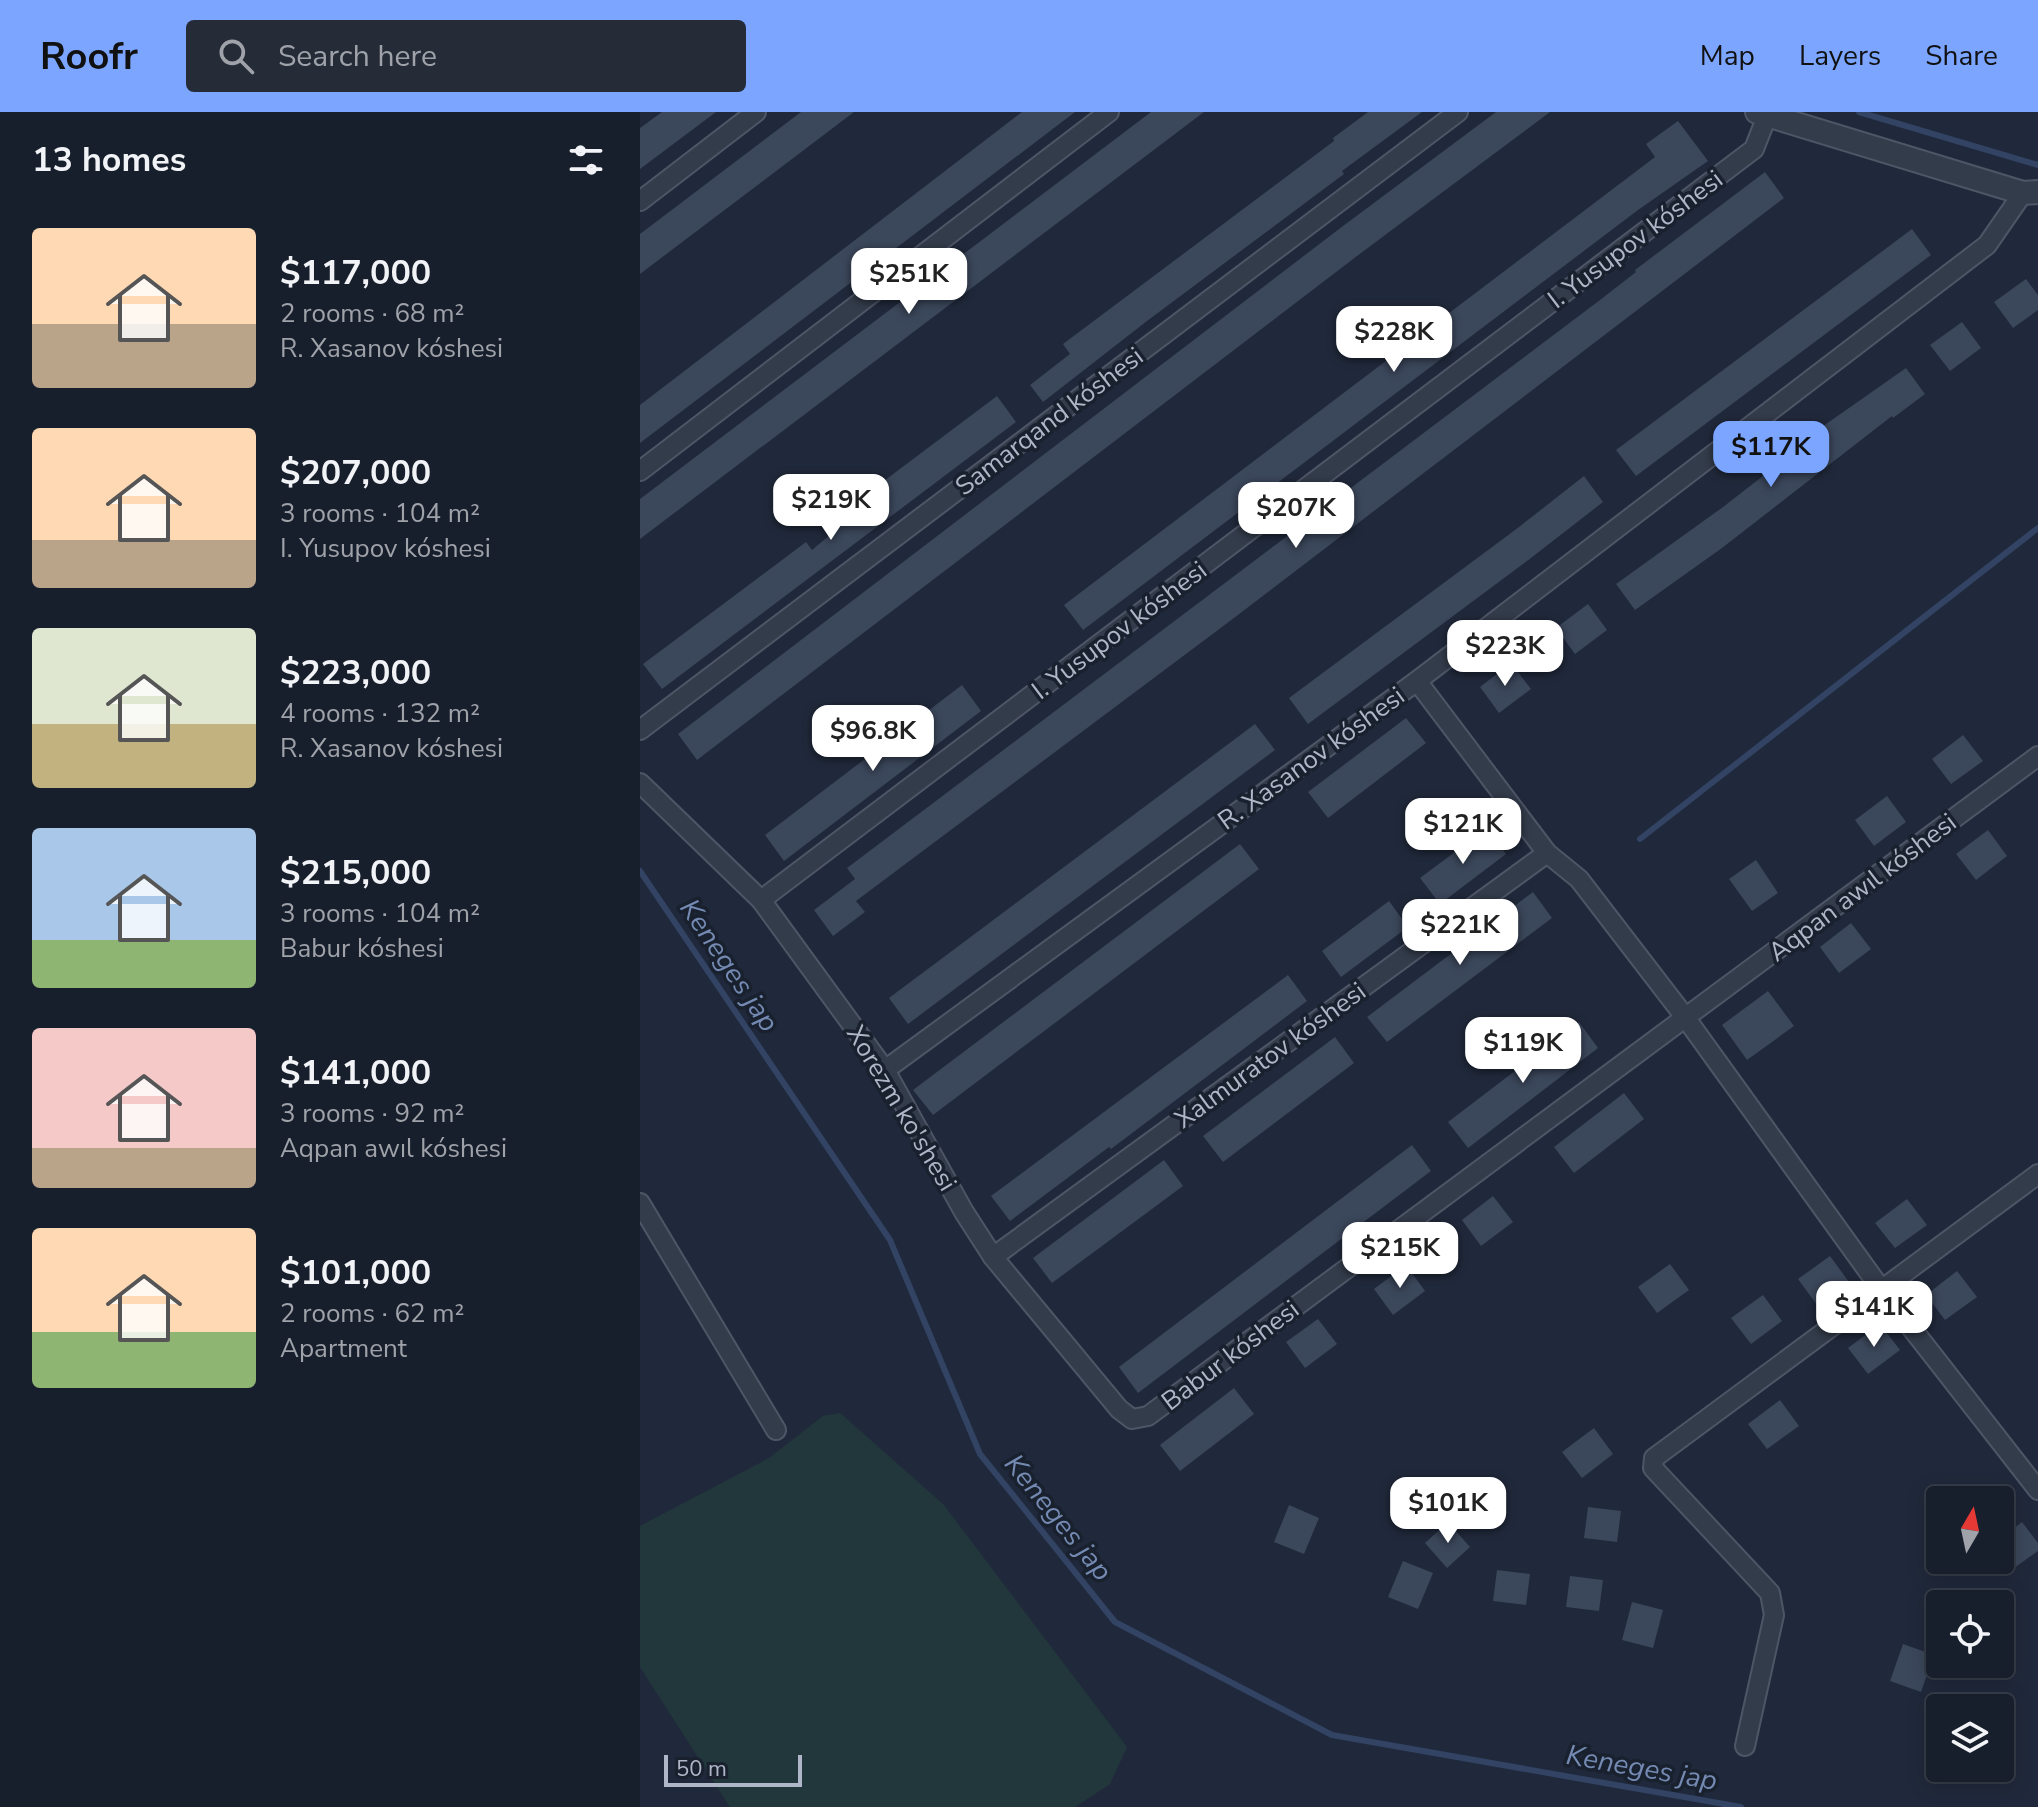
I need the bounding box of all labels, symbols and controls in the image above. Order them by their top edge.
search box [186,20,746,92]
text: Roofr [40,31,138,82]
icon: search [214,34,258,78]
text: Search here [278,36,437,77]
text: Map [1700,37,1755,75]
text: Layers [1799,37,1881,75]
text: Share [1925,37,1998,75]
text: 13 homes [32,137,186,183]
icon: filters [564,138,608,182]
street label: I. Yusupov kóshesi [1541,162,1730,317]
pin: $251K [853,248,965,316]
text: $117,000 [280,250,431,296]
text: $251K [869,256,949,291]
icon: home [96,260,192,356]
text: 2 rooms · 68 m² [280,296,464,331]
pin: $228K [1338,306,1450,374]
text: $228K [1354,314,1434,349]
text: R. Xasanov kóshesi [280,331,503,366]
street label: Samarqand kóshesi [948,339,1151,504]
pin: $117K [1715,421,1827,489]
text: $117K [1731,429,1811,464]
text: $207,000 [280,450,431,496]
icon: home [96,460,192,556]
pin: $219K [775,474,887,542]
text: $219K [791,482,871,517]
pin: $207K [1240,482,1352,550]
text: $207K [1256,490,1336,525]
text: 3 rooms · 104 m² [280,496,480,531]
text: I. Yusupov kóshesi [280,531,491,566]
street label: I. Yusupov kóshesi [1025,553,1214,708]
pin: $223K [1449,620,1561,688]
text: $223K [1465,628,1545,663]
text: $223,000 [280,650,431,696]
icon: home [96,660,192,756]
street label: R. Xasanov kóshesi [1211,679,1412,838]
text: 4 rooms · 132 m² [280,696,480,731]
pin: $96.8K [808,705,938,773]
text: $96.8K [830,713,916,748]
text: R. Xasanov kóshesi [280,731,503,766]
pin: $121K [1407,798,1519,866]
street label: Aqpan awıl kóshesi [1761,805,1964,970]
text: $121K [1423,806,1503,841]
text: $215,000 [280,850,431,896]
icon: home [96,860,192,956]
water label: Keneges jap [671,892,788,1039]
text: 3 rooms · 104 m² [280,896,480,931]
pin: $221K [1404,899,1516,967]
text: $221K [1420,907,1500,942]
text: Babur kóshesi [280,931,444,966]
street label: Xalmuratov kóshesi [1168,974,1373,1137]
pin: $119K [1467,1017,1579,1085]
street label: Xorezm ko'shesi [838,1019,965,1198]
text: $119K [1483,1025,1563,1060]
text: $141,000 [280,1050,431,1096]
icon: home [96,1060,192,1156]
text: 3 rooms · 92 m² [280,1096,464,1131]
text: Aqpan awıl kóshesi [280,1131,507,1166]
pin: $215K [1344,1222,1456,1290]
text: $215K [1360,1230,1440,1265]
text: $101,000 [280,1250,431,1296]
icon: home [96,1260,192,1356]
pin: $141K [1818,1281,1930,1349]
text: $141K [1834,1289,1914,1324]
street label: Babur kóshesi [1154,1292,1306,1419]
text: 2 rooms · 62 m² [280,1296,464,1331]
text: Apartment [280,1331,407,1366]
water label: Keneges jap [995,1446,1121,1589]
pin: $101K [1392,1477,1504,1545]
text: $101K [1408,1485,1488,1520]
north arrow [1926,1486,2014,1574]
map controls [1926,1486,2014,1782]
button: locate [1926,1590,2014,1678]
button: layers [1926,1694,2014,1782]
water label: Keneges jap [1563,1736,1720,1800]
scale bar [664,1751,802,1787]
text: 50 m [676,1754,727,1784]

